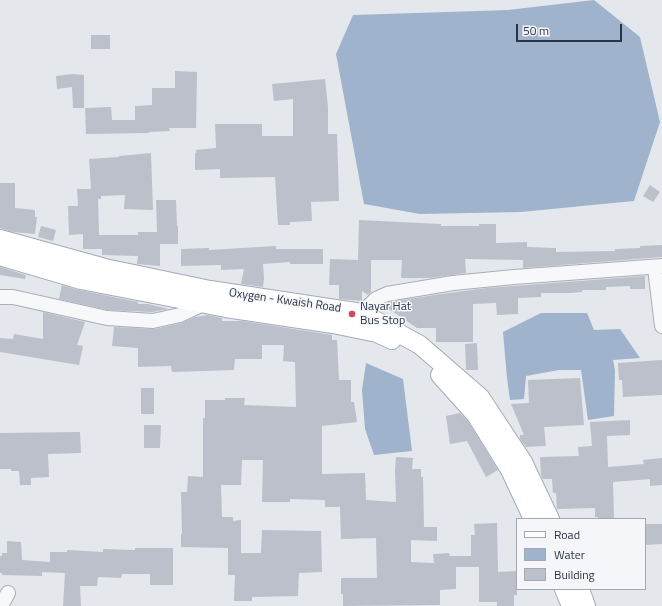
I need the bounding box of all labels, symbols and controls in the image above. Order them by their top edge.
scale bar [518,16,624,42]
text: 50 m [523,21,549,40]
street label: Oxygen - Kwaish Road [228,286,342,316]
place label: Nayar Hat Bus Stop [360,300,411,328]
marker: Nayar Hat Bus Stop [347,309,357,319]
legend [516,518,646,590]
text: Road [554,525,580,544]
text: Water [554,545,585,564]
text: Building [554,565,595,584]

